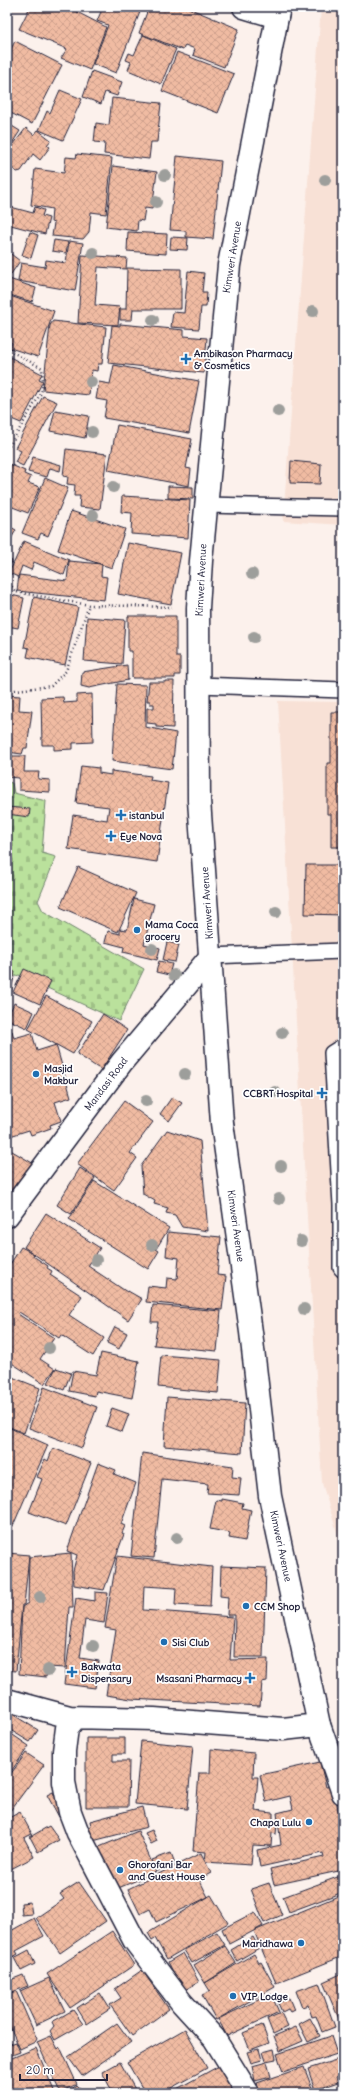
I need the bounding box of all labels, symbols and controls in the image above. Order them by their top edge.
street label: Kimweri Avenue [220,220,244,294]
place label: Ambikason Pharmacy & Cosmetics [194,347,293,372]
marker: Ambikason Pharmacy & Cosmetics [181,354,191,364]
street label: Kimweri Avenue [193,543,209,617]
place label: istanbul [129,809,164,822]
marker: istanbul [116,810,126,820]
marker: Eye Nova [105,830,117,842]
place label: Eye Nova [120,830,162,843]
street label: Kimweri Avenue [198,866,216,940]
place label: Mama Coca grocery [145,918,199,943]
marker: Mama Coca grocery [132,925,142,935]
street label: Mandasi Road [82,1055,130,1113]
place label: Masjid Makbur [44,1062,79,1087]
marker: Masjid Makbur [31,1069,41,1079]
place label: CCBRT Hospital [243,1087,313,1100]
marker: CCBRT Hospital [316,1087,328,1099]
street label: Kimweri Avenue [225,1189,247,1263]
street label: Kimweri Avenue [267,1509,295,1583]
place label: CCM Shop [254,1600,300,1613]
marker: CCM Shop [241,1601,251,1611]
place label: Sisi Club [172,1636,210,1649]
marker: Sisi Club [159,1637,169,1647]
place label: Bakwata Dispensary [81,1660,132,1685]
marker: Bakwata Dispensary [66,1666,78,1678]
place label: Msasani Pharmacy [156,1672,242,1685]
marker: Msasani Pharmacy [245,1673,255,1683]
place label: Chapa Lulu [250,1816,301,1829]
marker: Chapa Lulu [304,1817,314,1827]
place label: Ghorofani Bar and Guest House [128,1858,206,1883]
marker: Ghorofani Bar and Guest House [115,1865,125,1875]
place label: Maridhawa [242,1937,293,1950]
marker: Maridhawa [296,1938,306,1948]
place label: VIP Lodge [241,1990,288,2003]
marker: VIP Lodge [228,1991,238,2001]
scale bar [20,2056,107,2082]
text: 20 m [26,2062,54,2077]

